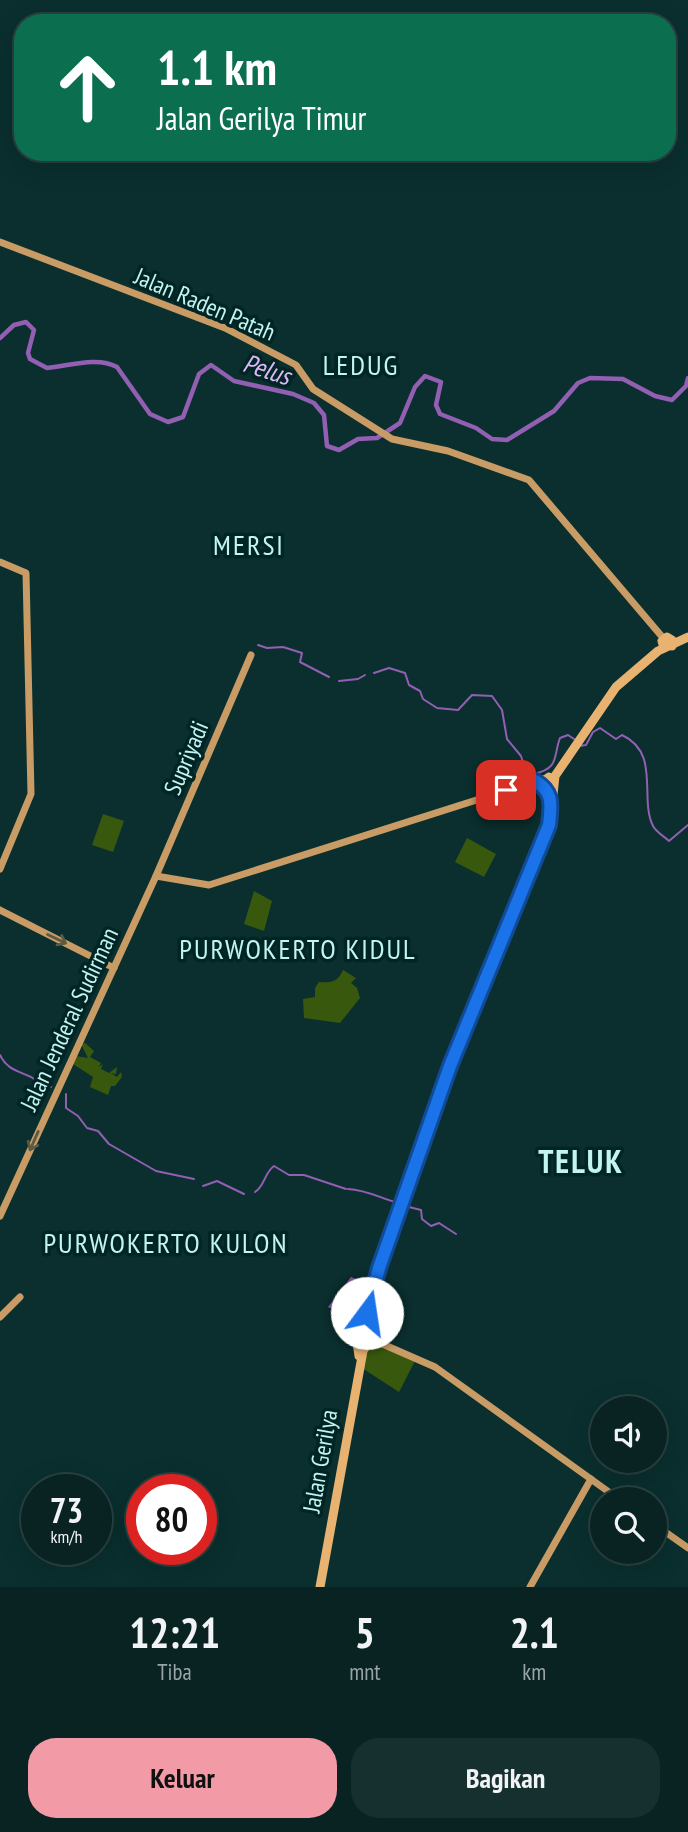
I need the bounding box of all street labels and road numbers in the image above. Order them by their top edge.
street label: Jalan Raden Patah [129,260,280,348]
street label: Supriyadi [157,716,215,800]
street label: Jalan Jenderal Sudirman [13,923,125,1116]
street label: Jalan Gerilya [296,1407,344,1516]

